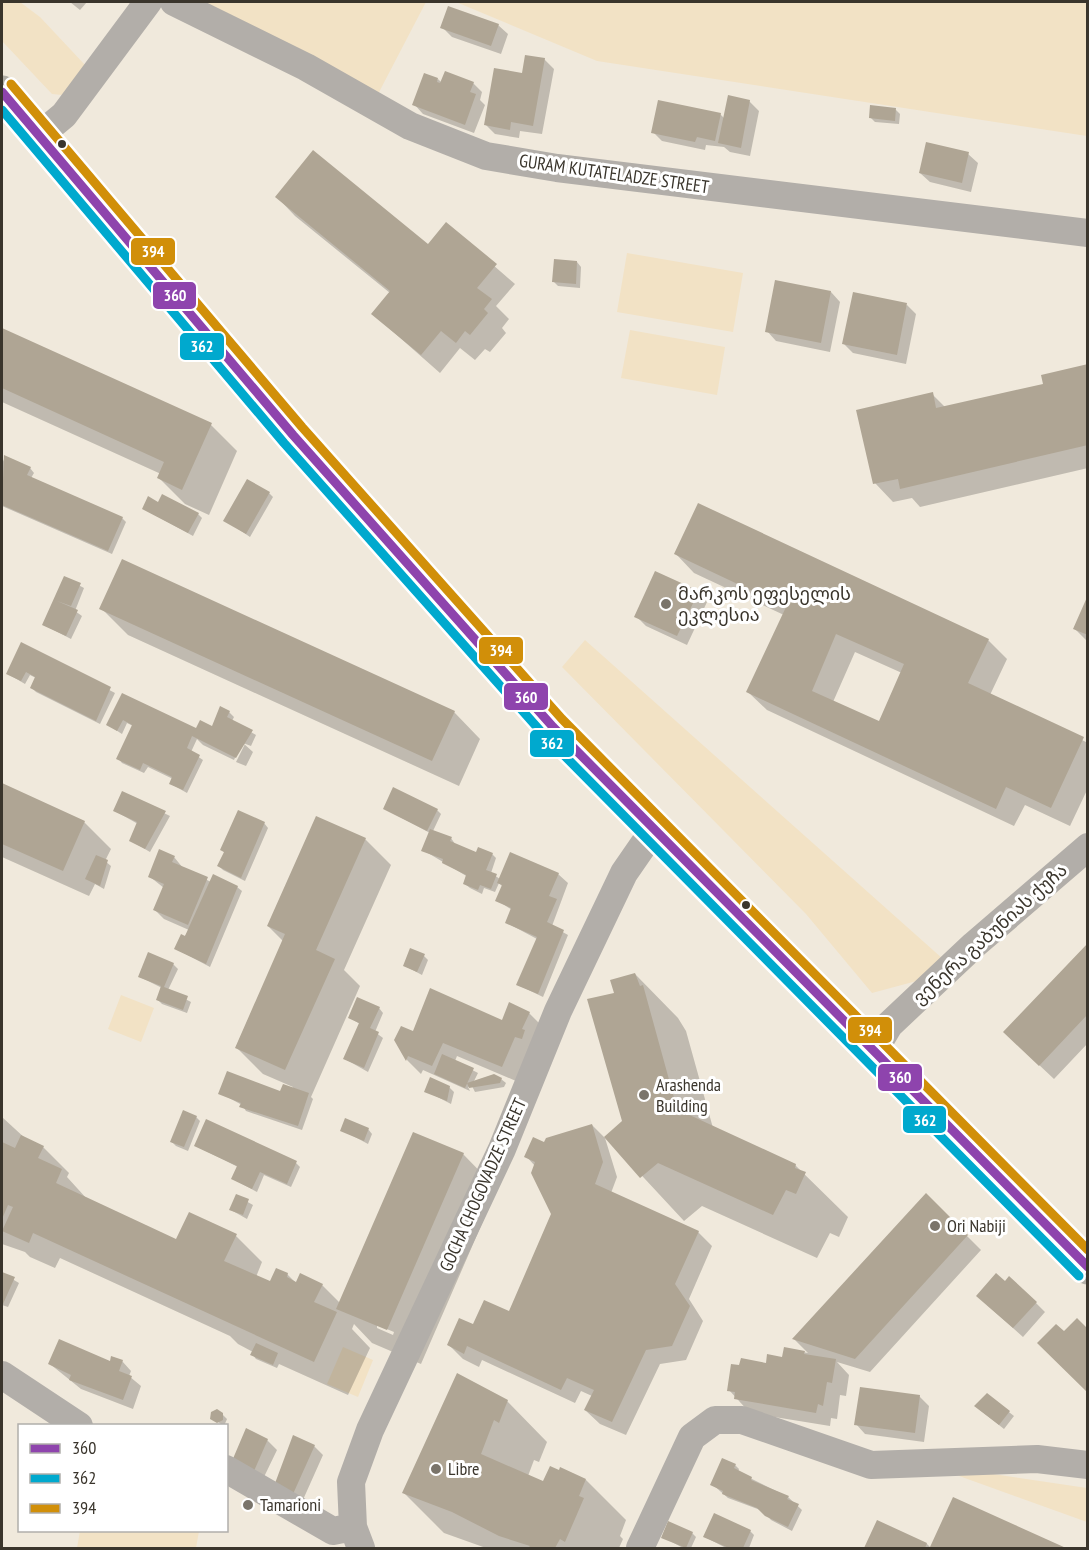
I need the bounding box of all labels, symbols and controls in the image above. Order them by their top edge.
unlabelled marker [56,138,68,150]
street label: GURAM KUTATELADZE STREET [518,149,710,198]
line badge: 394 [130,237,176,266]
text: 394 [142,241,165,261]
line badge: 360 [152,281,197,310]
text: 360 [164,285,187,305]
line badge: 362 [179,332,225,361]
text: 362 [191,336,213,356]
place label: მარკოს ეფესელის ეკლესია [678,582,851,626]
marker: მარკოს ეფესელის ეკლესია [659,597,673,611]
line badge: 394 [478,636,524,665]
text: 394 [490,640,513,660]
line badge: 360 [503,682,549,711]
text: 360 [515,687,538,707]
line badge: 362 [529,729,575,758]
text: 362 [541,733,563,753]
street label: ვენერა გაბუნიას ქუჩა [908,858,1072,1009]
unlabelled marker [740,899,752,911]
line badge: 394 [847,1016,893,1044]
text: 394 [859,1020,882,1040]
line badge: 360 [877,1063,923,1092]
text: 360 [889,1067,912,1087]
place label: Arashenda Building [656,1073,721,1117]
marker: Arashenda Building [637,1088,651,1102]
street label: GOCHA CHOGOVADZE STREET [434,1095,531,1275]
line badge: 362 [902,1105,947,1134]
text: 362 [914,1110,936,1130]
place label: Ori Nabiji [947,1214,1006,1237]
marker: Ori Nabiji [928,1219,942,1233]
legend [18,1424,228,1532]
text: 360 [72,1436,96,1459]
place label: Libre [448,1457,480,1480]
marker: Libre [429,1462,443,1476]
text: 362 [72,1466,96,1489]
place label: Tamarioni [260,1493,321,1516]
text: 394 [72,1496,96,1519]
marker: Tamarioni [241,1498,255,1512]

